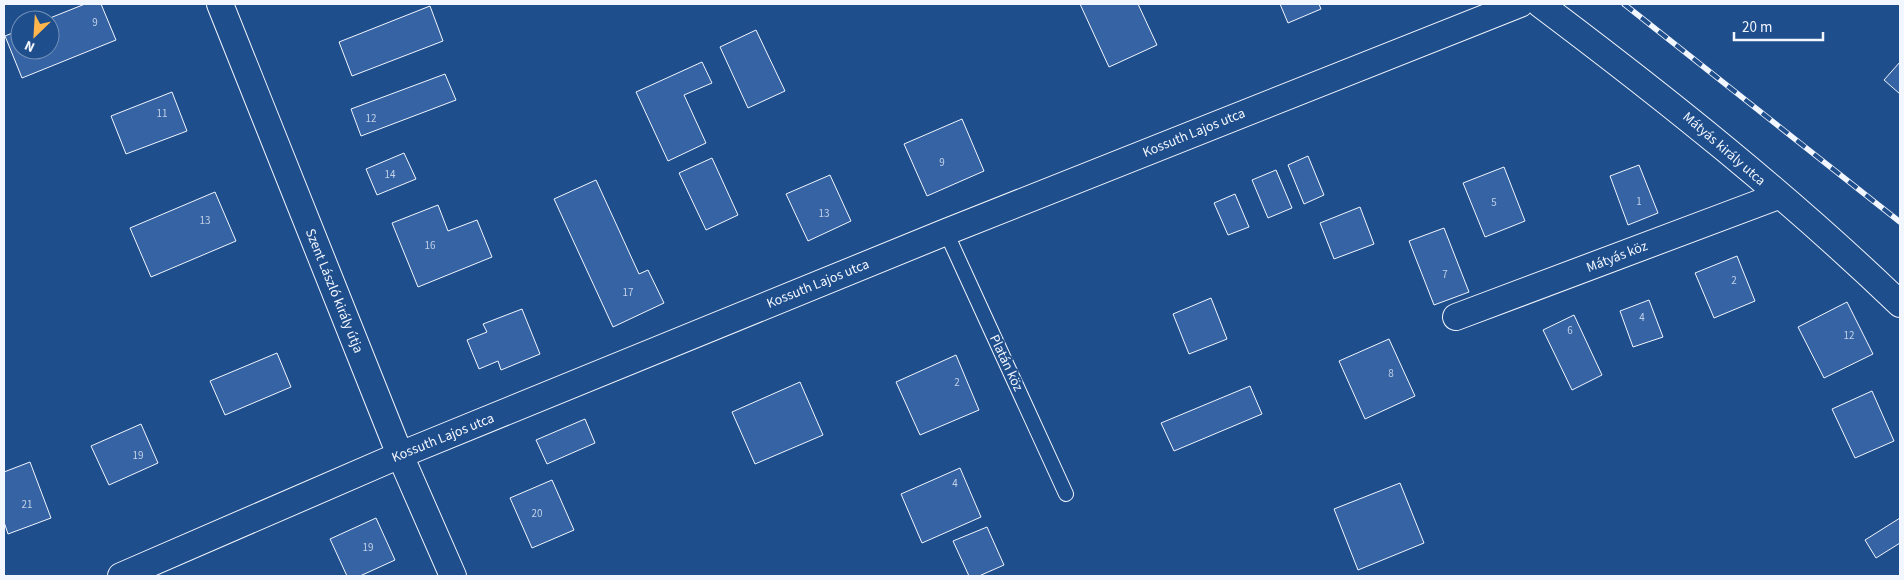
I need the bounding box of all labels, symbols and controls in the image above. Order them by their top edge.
north arrow [10,10,60,60]
scale bar [1734,10,1823,42]
house number: 9 [92,15,98,30]
text: 20 m [1742,17,1772,38]
text: N [21,35,38,57]
street label: Kossuth Lajos utca [1140,103,1248,163]
house number: 11 [157,106,167,121]
street label: Mátyás király utca [1678,107,1770,191]
house number: 12 [366,111,376,126]
house number: 9 [939,155,945,170]
house number: 14 [385,167,396,182]
house number: 1 [1636,194,1642,209]
house number: 5 [1491,195,1497,210]
house number: 13 [819,206,829,221]
house number: 13 [200,213,210,228]
street label: Szent László király útja [300,226,368,356]
street label: Mátyás köz [1584,236,1650,278]
house number: 16 [425,238,436,253]
street label: Kossuth Lajos utca [764,254,872,314]
house number: 7 [1442,267,1448,282]
house number: 2 [1731,273,1737,288]
house number: 17 [623,285,633,300]
house number: 4 [1639,310,1645,325]
house number: 6 [1567,323,1573,338]
house number: 12 [1844,328,1854,343]
street label: Platán köz [984,331,1028,395]
house number: 8 [1388,366,1394,381]
house number: 2 [954,375,960,390]
street label: Kossuth Lajos utca [389,408,497,468]
house number: 19 [133,448,143,463]
house number: 4 [952,476,958,491]
house number: 21 [22,497,32,512]
house number: 20 [532,506,542,521]
house number: 19 [363,540,373,555]

